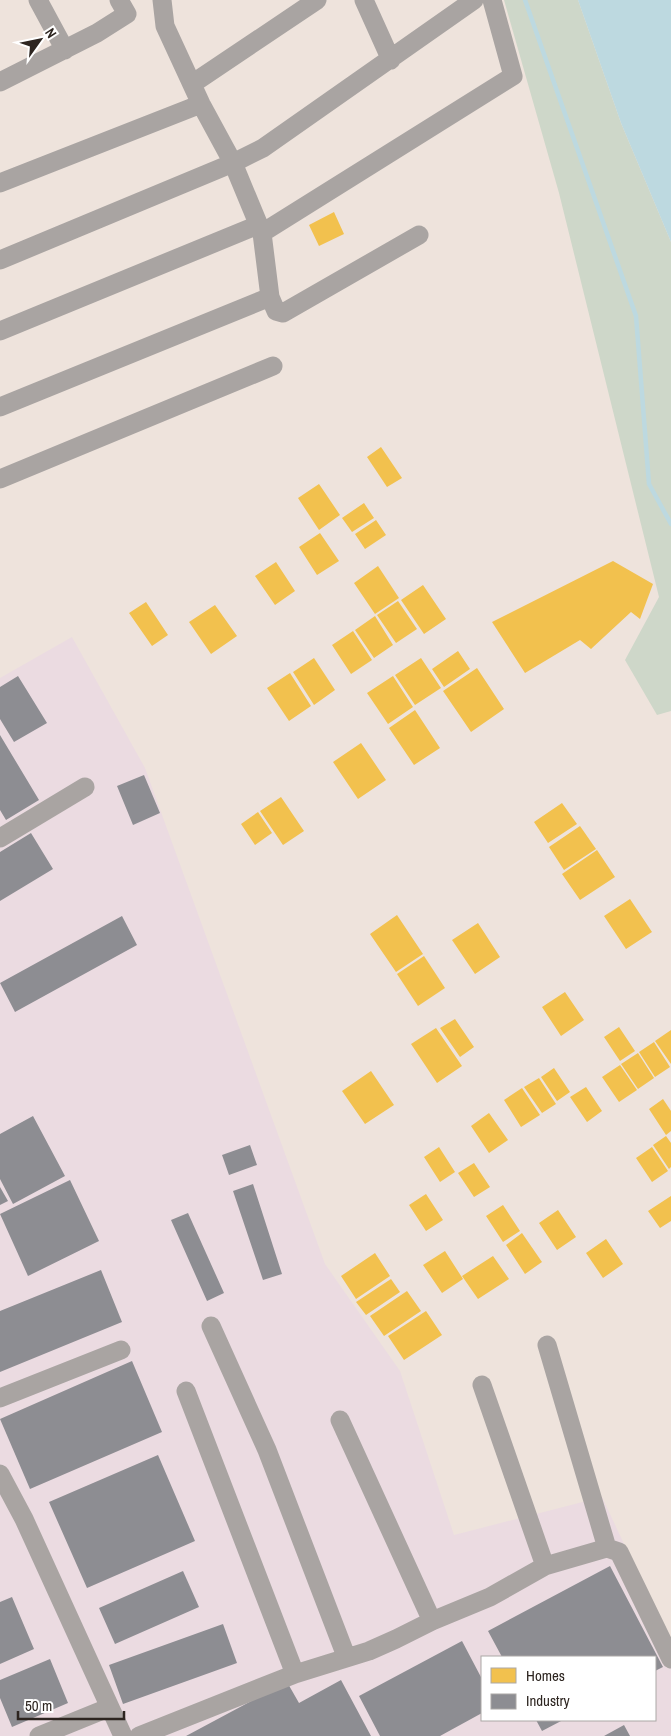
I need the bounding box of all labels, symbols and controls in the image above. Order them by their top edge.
north arrow [15,15,65,65]
text: N [41,25,61,41]
legend [481,1656,656,1721]
text: Homes [526,1665,565,1686]
scale bar [18,1688,124,1720]
text: Industry [526,1690,571,1711]
text: 50 m [25,1695,52,1716]

